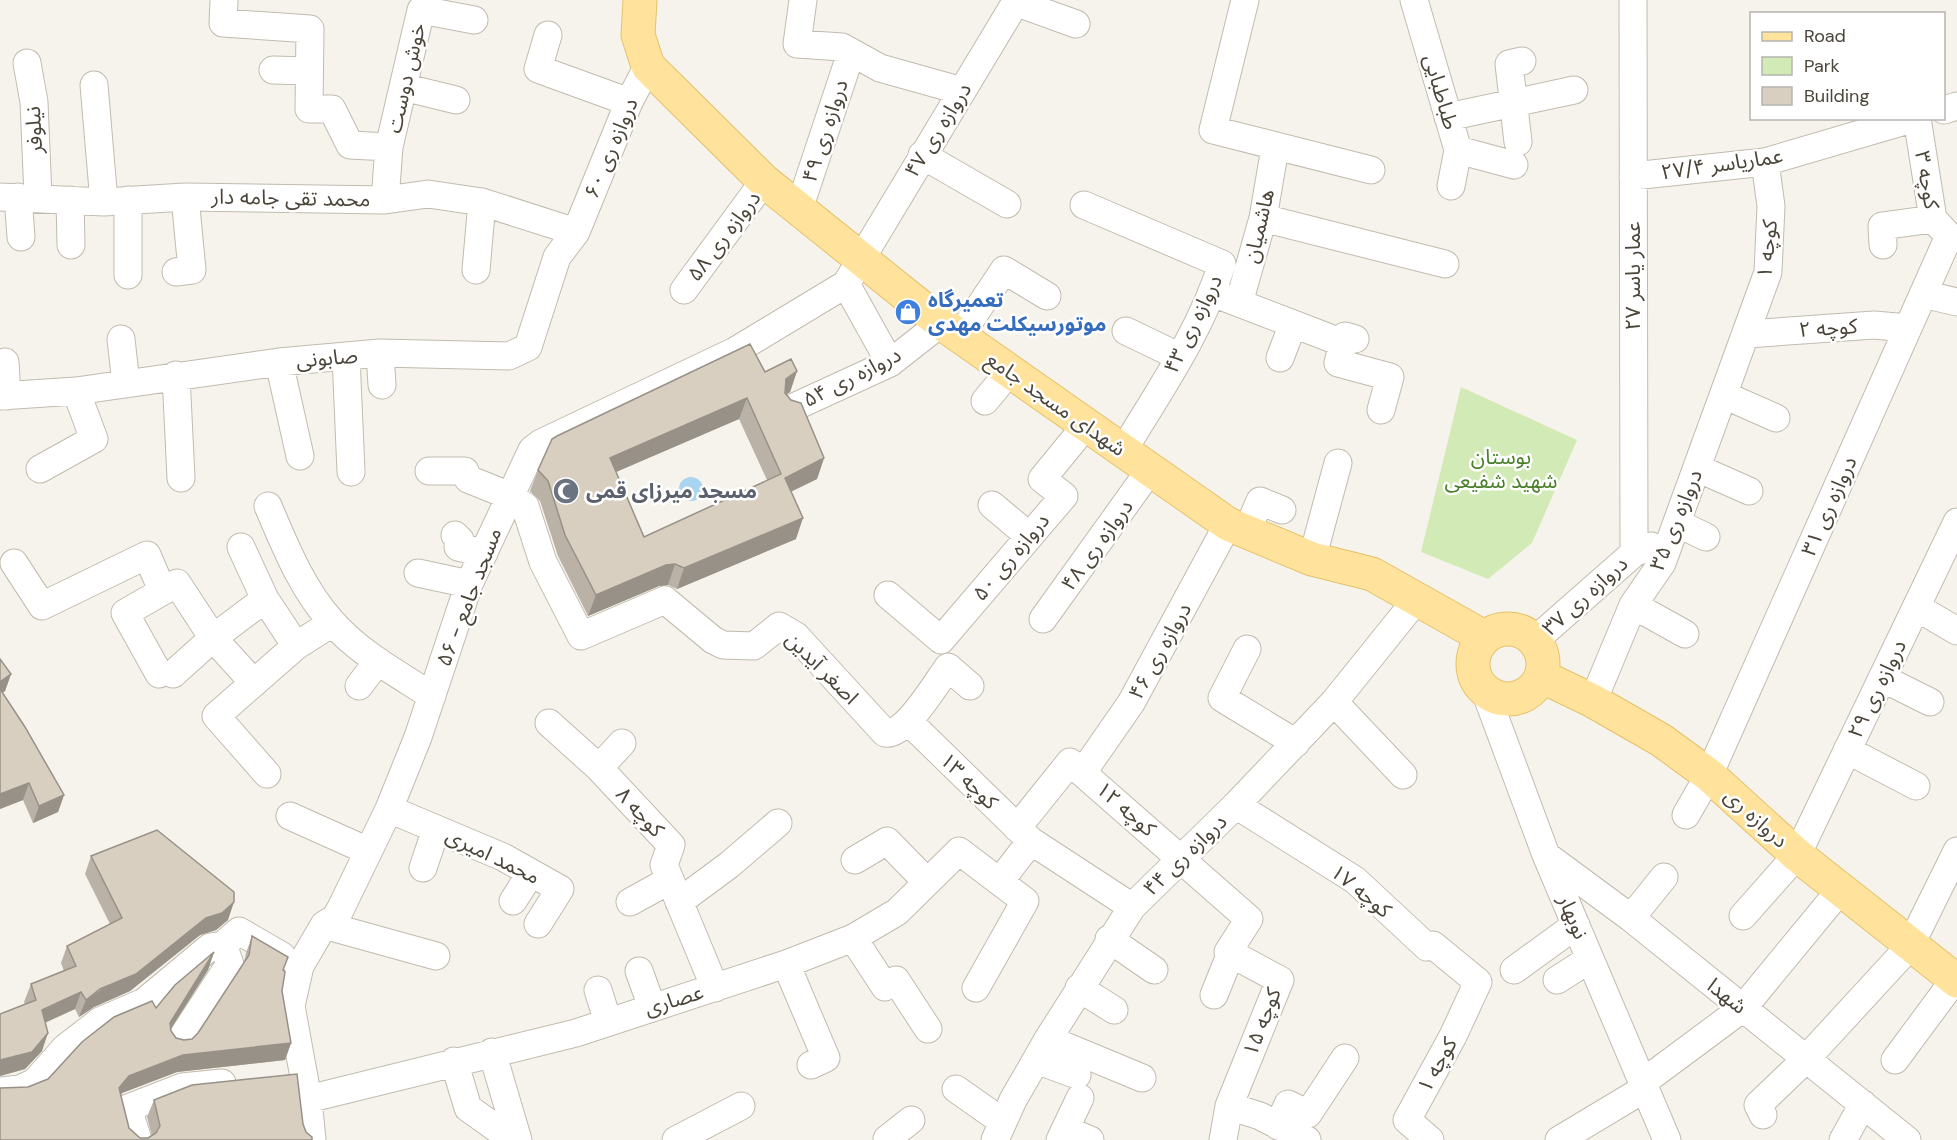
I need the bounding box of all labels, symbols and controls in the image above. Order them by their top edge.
legend [1750,12,1945,120]
street label: خوش دوست [380,20,432,136]
text: Road [1804,24,1846,48]
street label: طباطبایی [1417,51,1465,133]
text: Park [1804,54,1840,78]
street label: دروازه ری ۴۹ [795,76,855,186]
street label: دروازه ری ۴۷ [898,77,978,183]
text: Building [1804,84,1869,108]
street label: دروازه ری ۶۰ [577,94,645,202]
street label: نیلوفر [19,106,49,155]
street label: عماریاسر ۲۷/۴ [1659,142,1785,186]
street label: کوچه ۳ [1908,149,1946,212]
street label: محمد تقی جامه دار [210,183,371,213]
street label: دروازه ری ۵۸ [681,185,767,287]
street label: هاشمیان [1237,186,1281,266]
street label: کوچه ۱ [1750,218,1784,280]
street label: عمار یاسر ۲۷ [1619,222,1647,330]
street label: دروازه ری ۴۳ [1157,270,1229,378]
place label: تعمیرگاه موتورسیکلت مهدی [928,286,1107,338]
shop icon: تعمیرگاه موتورسیکلت مهدی [893,297,923,327]
street label: کوچه ۲ [1798,312,1859,344]
street label: دروازه ری ۵۴ [798,340,906,414]
street label: صابونی [295,341,359,375]
street label: شهدای مسجد جامع [980,345,1131,463]
park label: بوستان شهید شفیعی [1445,443,1557,495]
street label: دروازه ری ۳۱ [1795,452,1863,560]
street label: دروازه ری ۳۵ [1643,465,1709,575]
mosque icon: مسجد میرزای قمی [551,476,581,506]
place label: مسجد میرزای قمی [586,477,757,505]
street label: دروازه ری ۴۸ [1054,494,1140,596]
street label: دروازه ری ۵۰ [966,507,1056,607]
street label: ۵۶ - مسجد جامع [430,524,509,671]
street label: دروازه ری ۳۷ [1536,550,1634,642]
street label: دروازه ری ۴۶ [1122,598,1198,704]
street label: اصغر آیدین [779,625,865,711]
street label: دروازه ری ۲۹ [1841,635,1913,743]
street label: کوچه ۱۳ [934,746,1004,816]
street label: کوچه ۱۲ [1090,775,1162,843]
street label: کوچه ۸ [610,781,671,843]
street label: دروازه ری [1718,782,1794,854]
street label: دروازه ری ۴۴ [1137,808,1233,902]
street label: محمد امیری [441,821,545,891]
street label: کوچه ۱۷ [1325,858,1398,924]
street label: نوبهار [1551,890,1595,943]
street label: شهدا [1701,972,1753,1020]
street label: عصاری [641,978,707,1022]
street label: کوچه ۱۵ [1236,984,1288,1060]
street label: کوچه ۱ [1411,1032,1464,1097]

